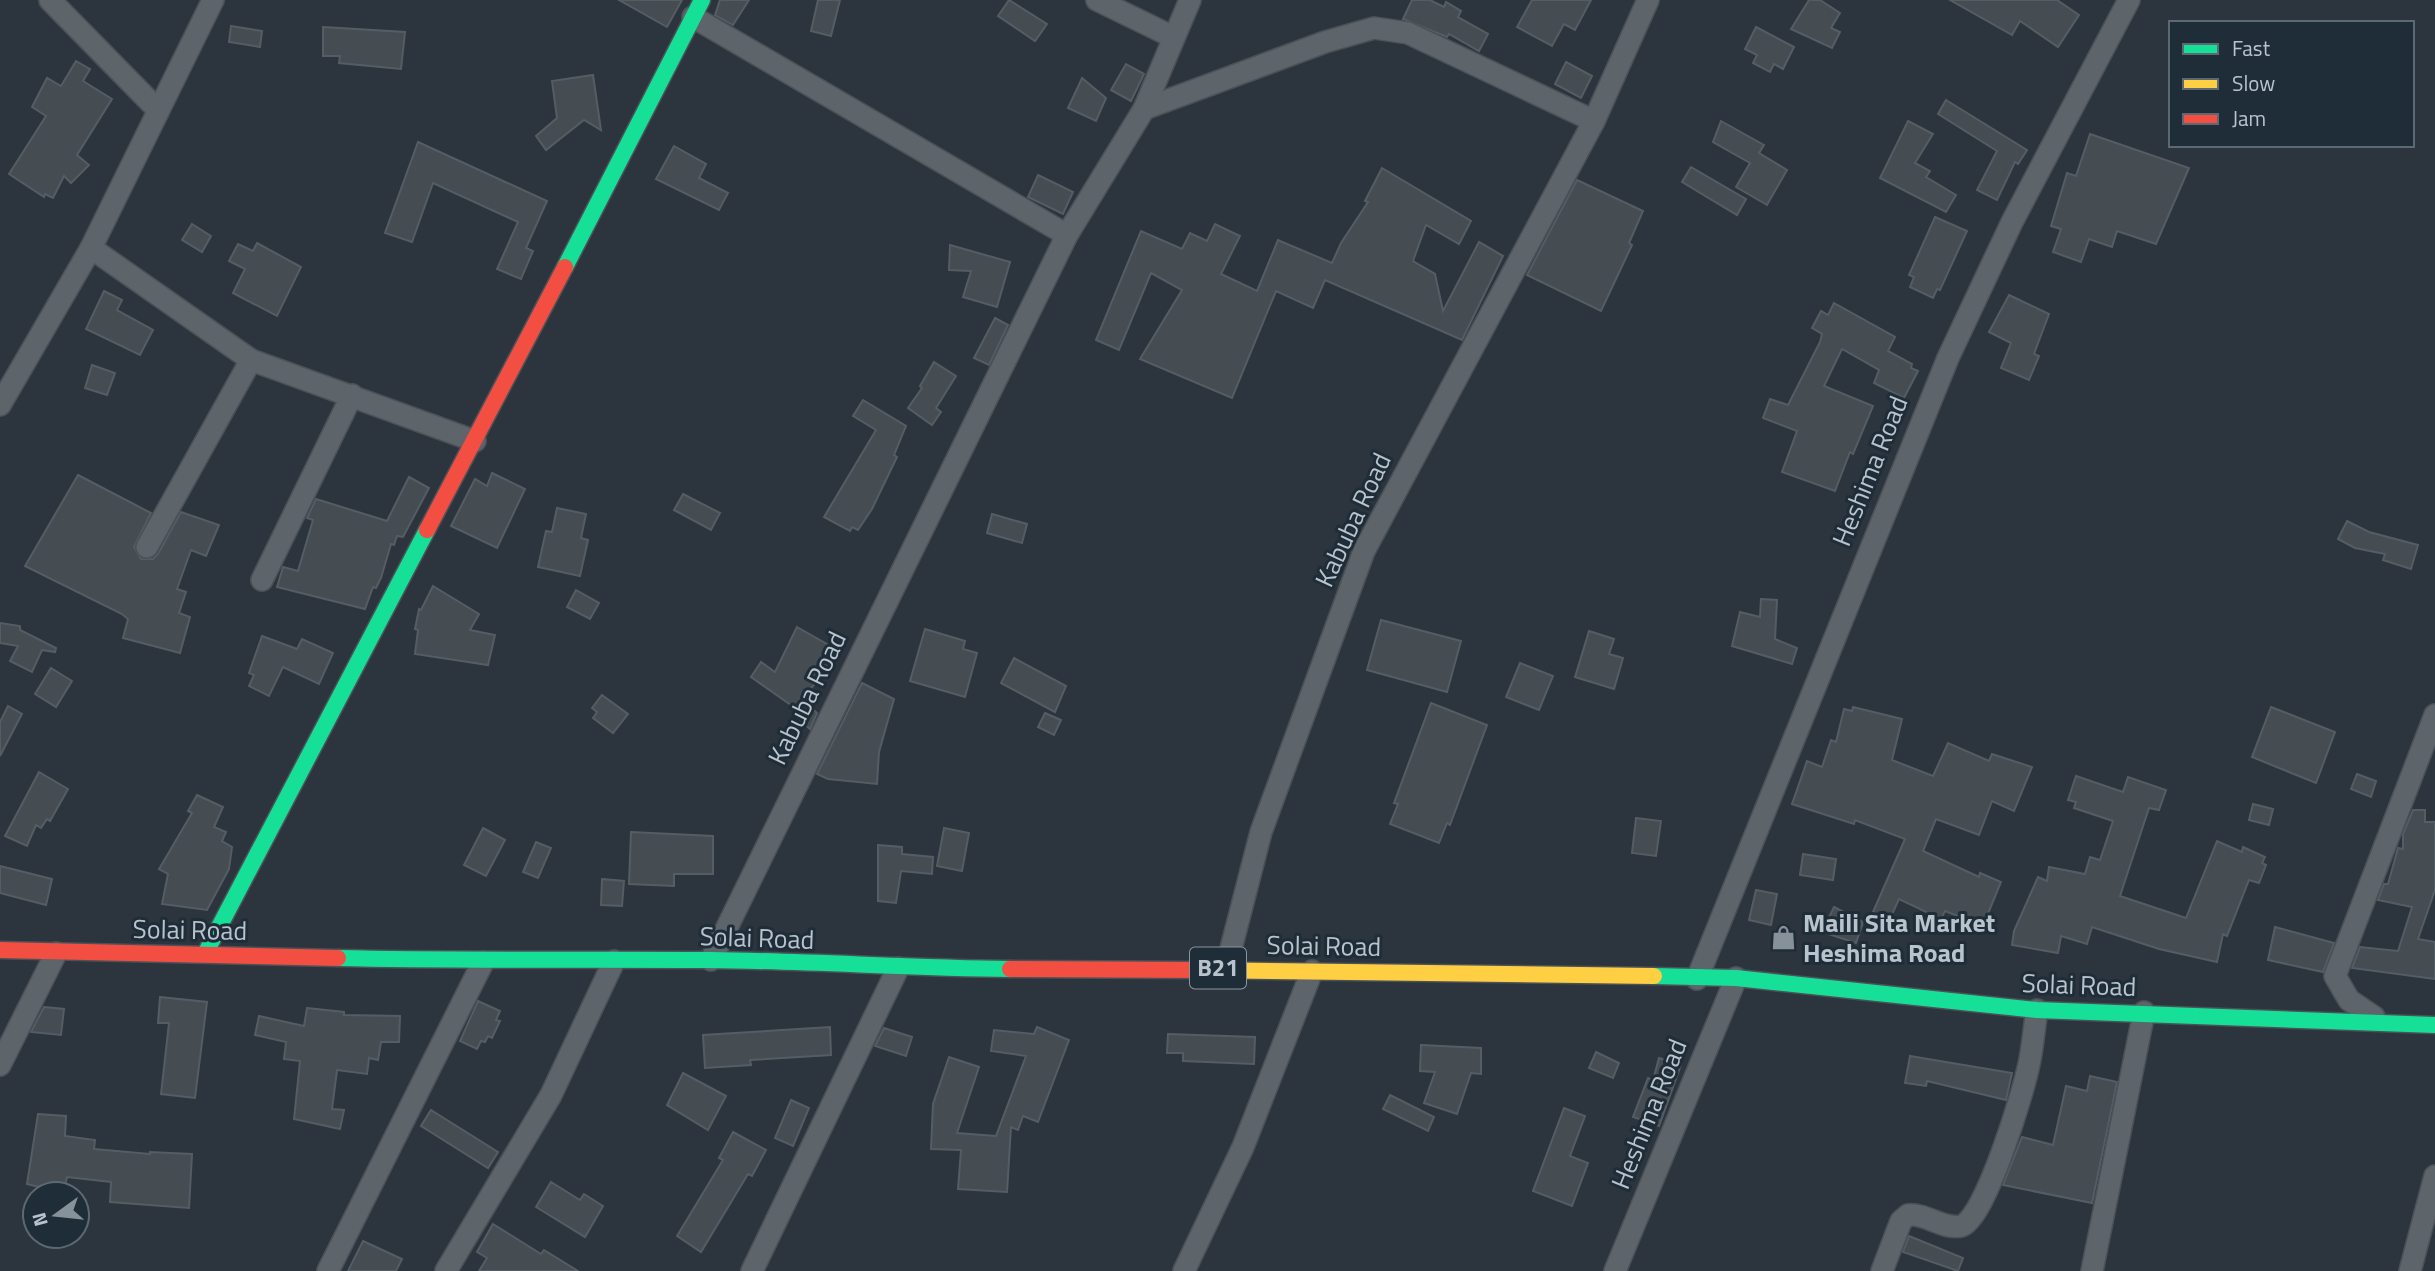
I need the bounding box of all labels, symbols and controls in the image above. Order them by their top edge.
legend [2169,21,2414,147]
text: Fast [2232,32,2271,64]
text: Slow [2232,67,2275,99]
text: Jam [2232,102,2266,134]
street label: Heshima Road [1822,390,1917,552]
street label: Kabuba Road [1304,446,1401,593]
street label: Kabuba Road [757,625,856,771]
place label: Maili Sita Market Heshima Road [1803,903,1995,972]
street label: Solai Road [132,909,248,950]
street label: Solai Road [699,916,815,959]
shop icon: Maili Sita Market Heshima Road [1769,924,1797,952]
street label: Solai Road [1266,925,1382,966]
road number: B21 [1190,948,1246,988]
street label: Solai Road [2021,963,2137,1006]
street label: Heshima Road [1601,1033,1696,1195]
north arrow [21,1180,91,1250]
text: N [23,1209,55,1230]

